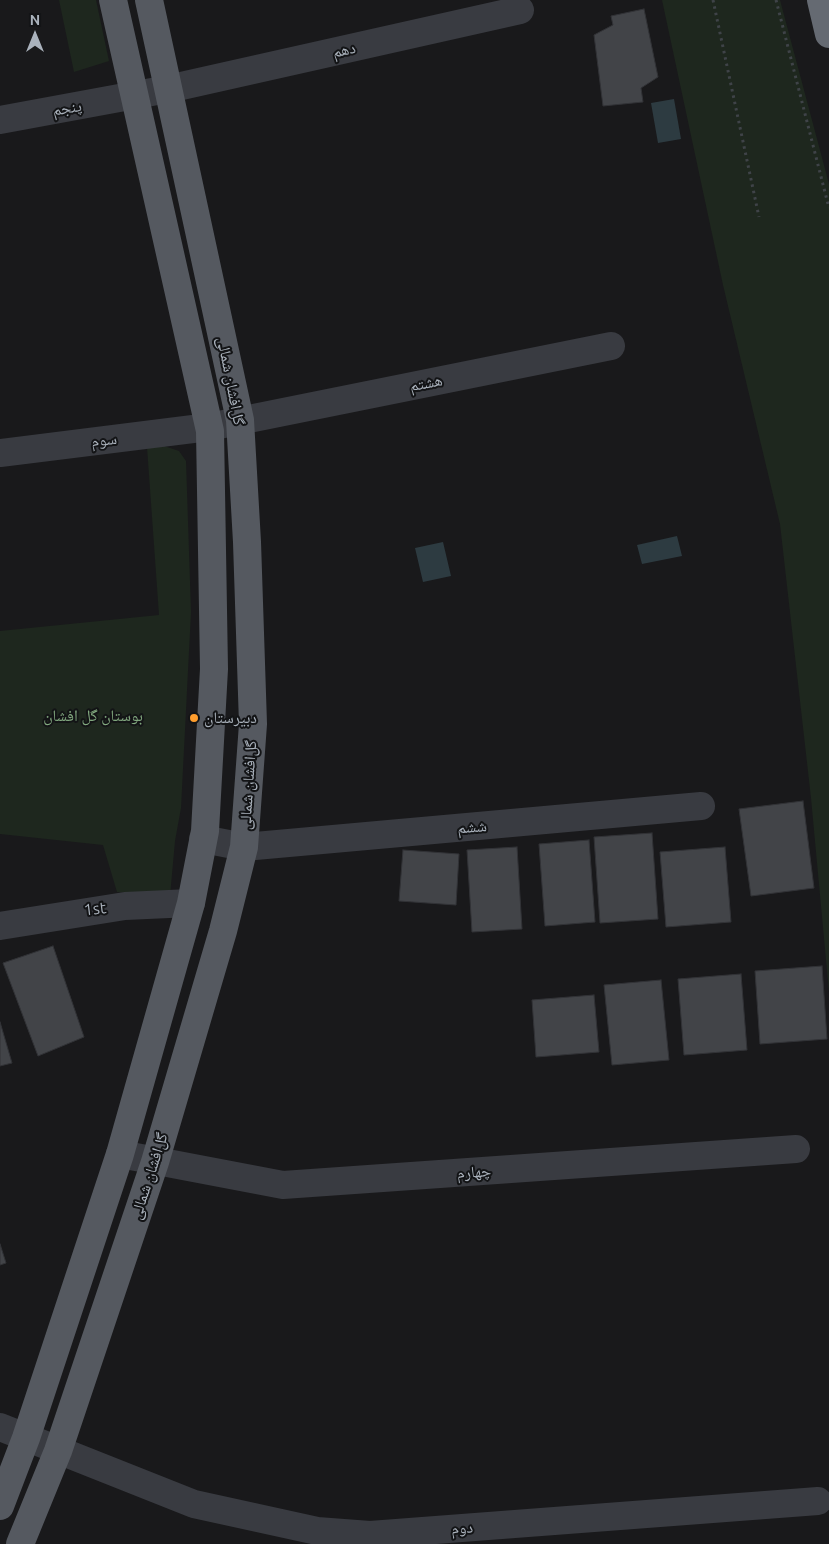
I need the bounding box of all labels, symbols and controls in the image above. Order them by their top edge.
north arrow [10,10,60,60]
text: N [30,12,40,28]
street label: دهم [331,38,357,62]
street label: پنجم [51,96,83,120]
street label: گل‌افشان شمالی [213,335,249,427]
street label: هشتم [408,370,444,396]
street label: سوم [90,429,118,451]
park label: بوستان گل افشان [43,706,143,726]
place label: دبیرستان [204,708,257,728]
marker: دبیرستان [188,712,200,724]
street label: گل‌افشان شمالی [235,739,261,831]
street label: ششم [456,816,488,838]
street label: 1st [83,898,107,920]
street label: گل‌افشان شمالی [126,1130,172,1222]
street label: چهارم [456,1161,492,1183]
street label: دوم [450,1518,474,1538]

